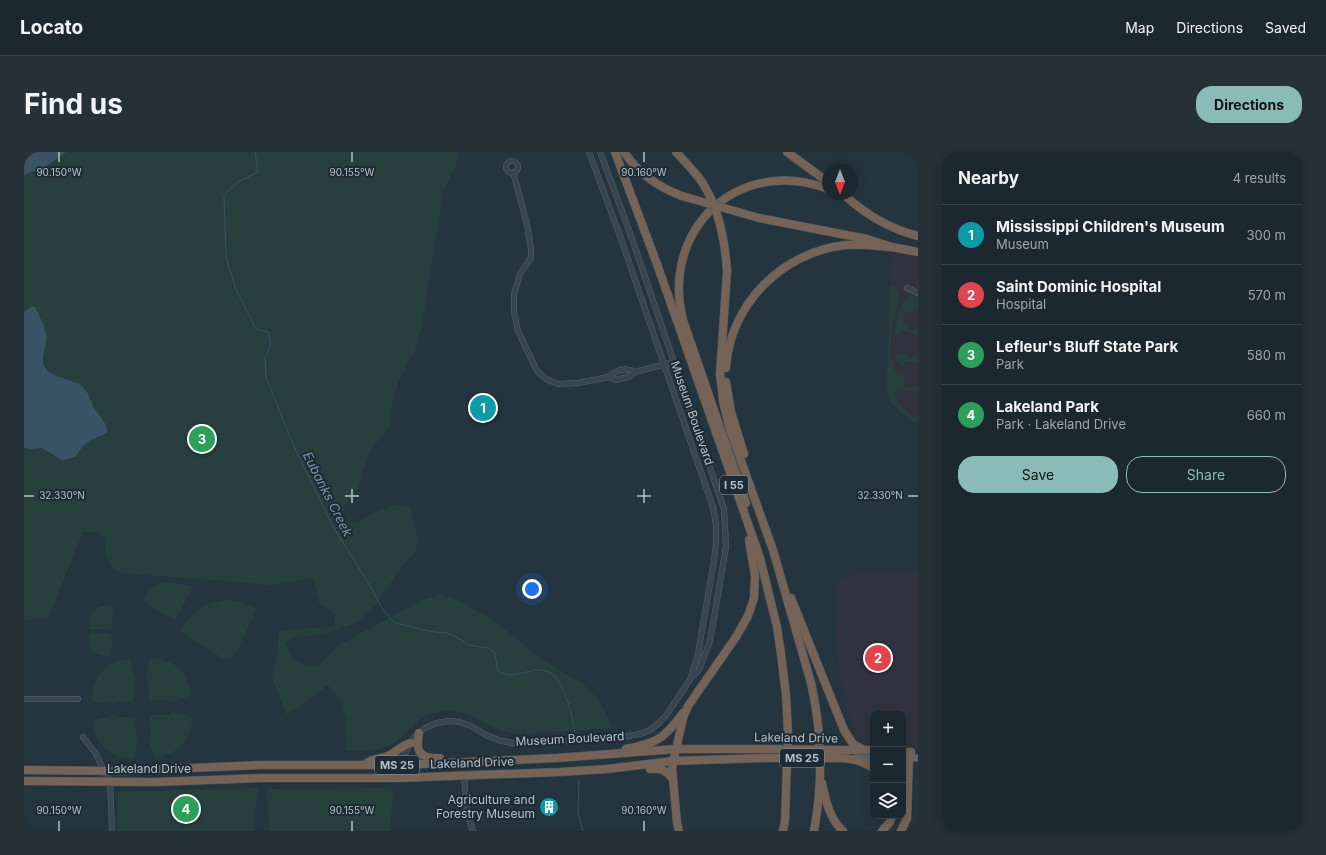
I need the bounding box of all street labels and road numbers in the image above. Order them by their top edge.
street label: Museum Boulevard [668,359,717,467]
road number: I 55 [720,476,748,494]
street label: Museum Boulevard [515,728,625,749]
street label: Lakeland Drive [754,729,838,746]
road number: MS 25 [780,749,824,767]
street label: Lakeland Drive [430,754,514,771]
road number: MS 25 [375,756,419,774]
street label: Lakeland Drive [107,761,191,776]

